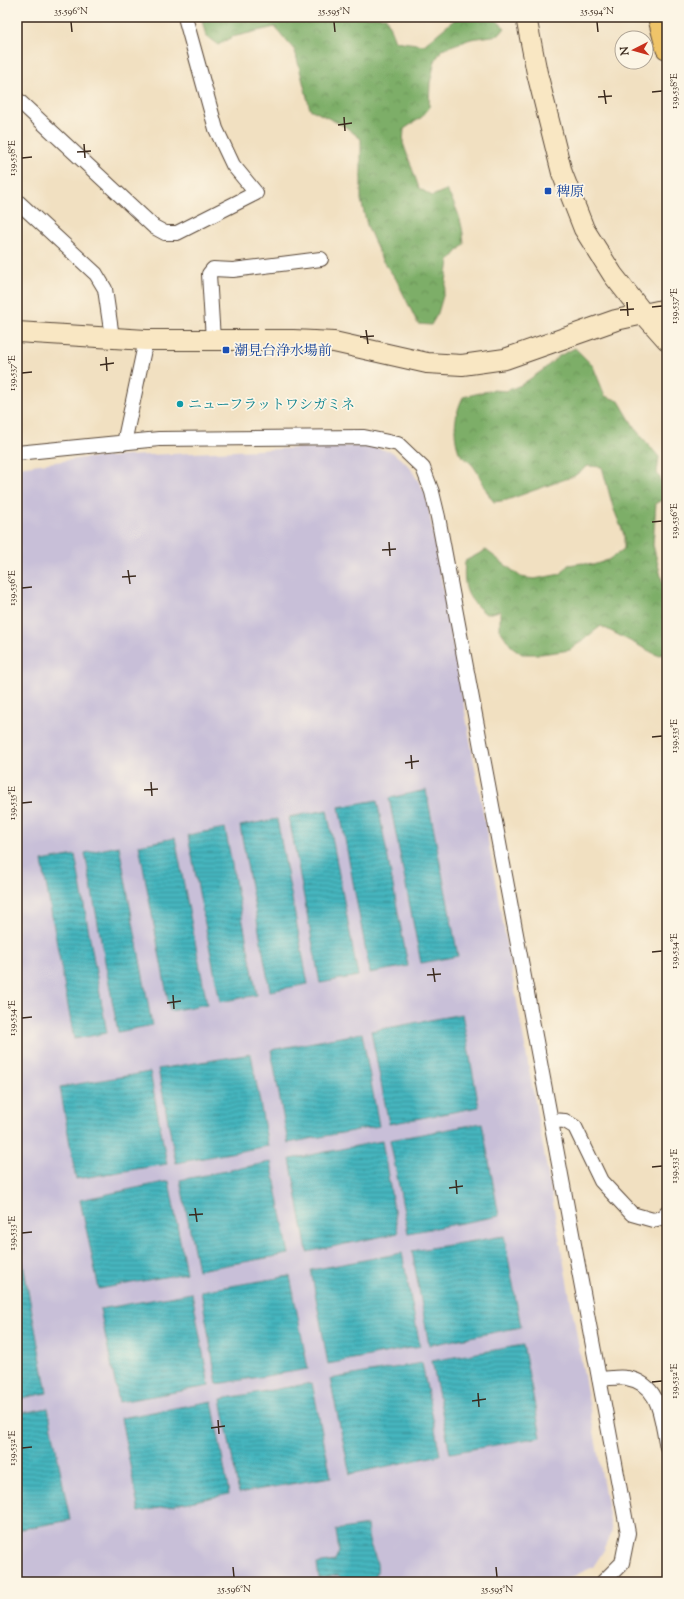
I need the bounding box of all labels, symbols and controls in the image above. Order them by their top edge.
text: 35.596°N [54,4,88,19]
text: 35.595°N [318,4,350,19]
text: 35.594°N [580,4,614,19]
north arrow [614,30,654,70]
text: N [617,46,634,57]
text: 139.538°E [667,73,682,109]
text: 139.538°E [5,140,20,176]
place label: 稗原 [556,183,584,203]
marker: 稗原 [543,186,553,196]
text: 139.537°E [667,288,682,324]
place label: 潮見台浄水場前 [234,342,332,362]
marker: 潮見台浄水場前 [221,345,231,355]
text: 139.537°E [5,355,20,391]
place label: ニューフラットワシガミネ [188,396,355,416]
marker: ニューフラットワシガミネ [175,399,185,409]
text: 139.536°E [667,503,682,539]
text: 139.536°E [5,570,20,606]
text: 139.535°E [667,719,682,753]
text: 139.535°E [5,786,20,820]
text: 139.534°E [667,933,682,969]
text: 139.534°E [5,1000,20,1036]
text: 139.533°E [667,1149,682,1183]
text: 139.533°E [5,1216,20,1250]
text: 139.532°E [667,1363,682,1399]
text: 139.532°E [5,1430,20,1466]
text: 35.596°N [217,1582,251,1597]
text: 35.595°N [481,1582,513,1597]

